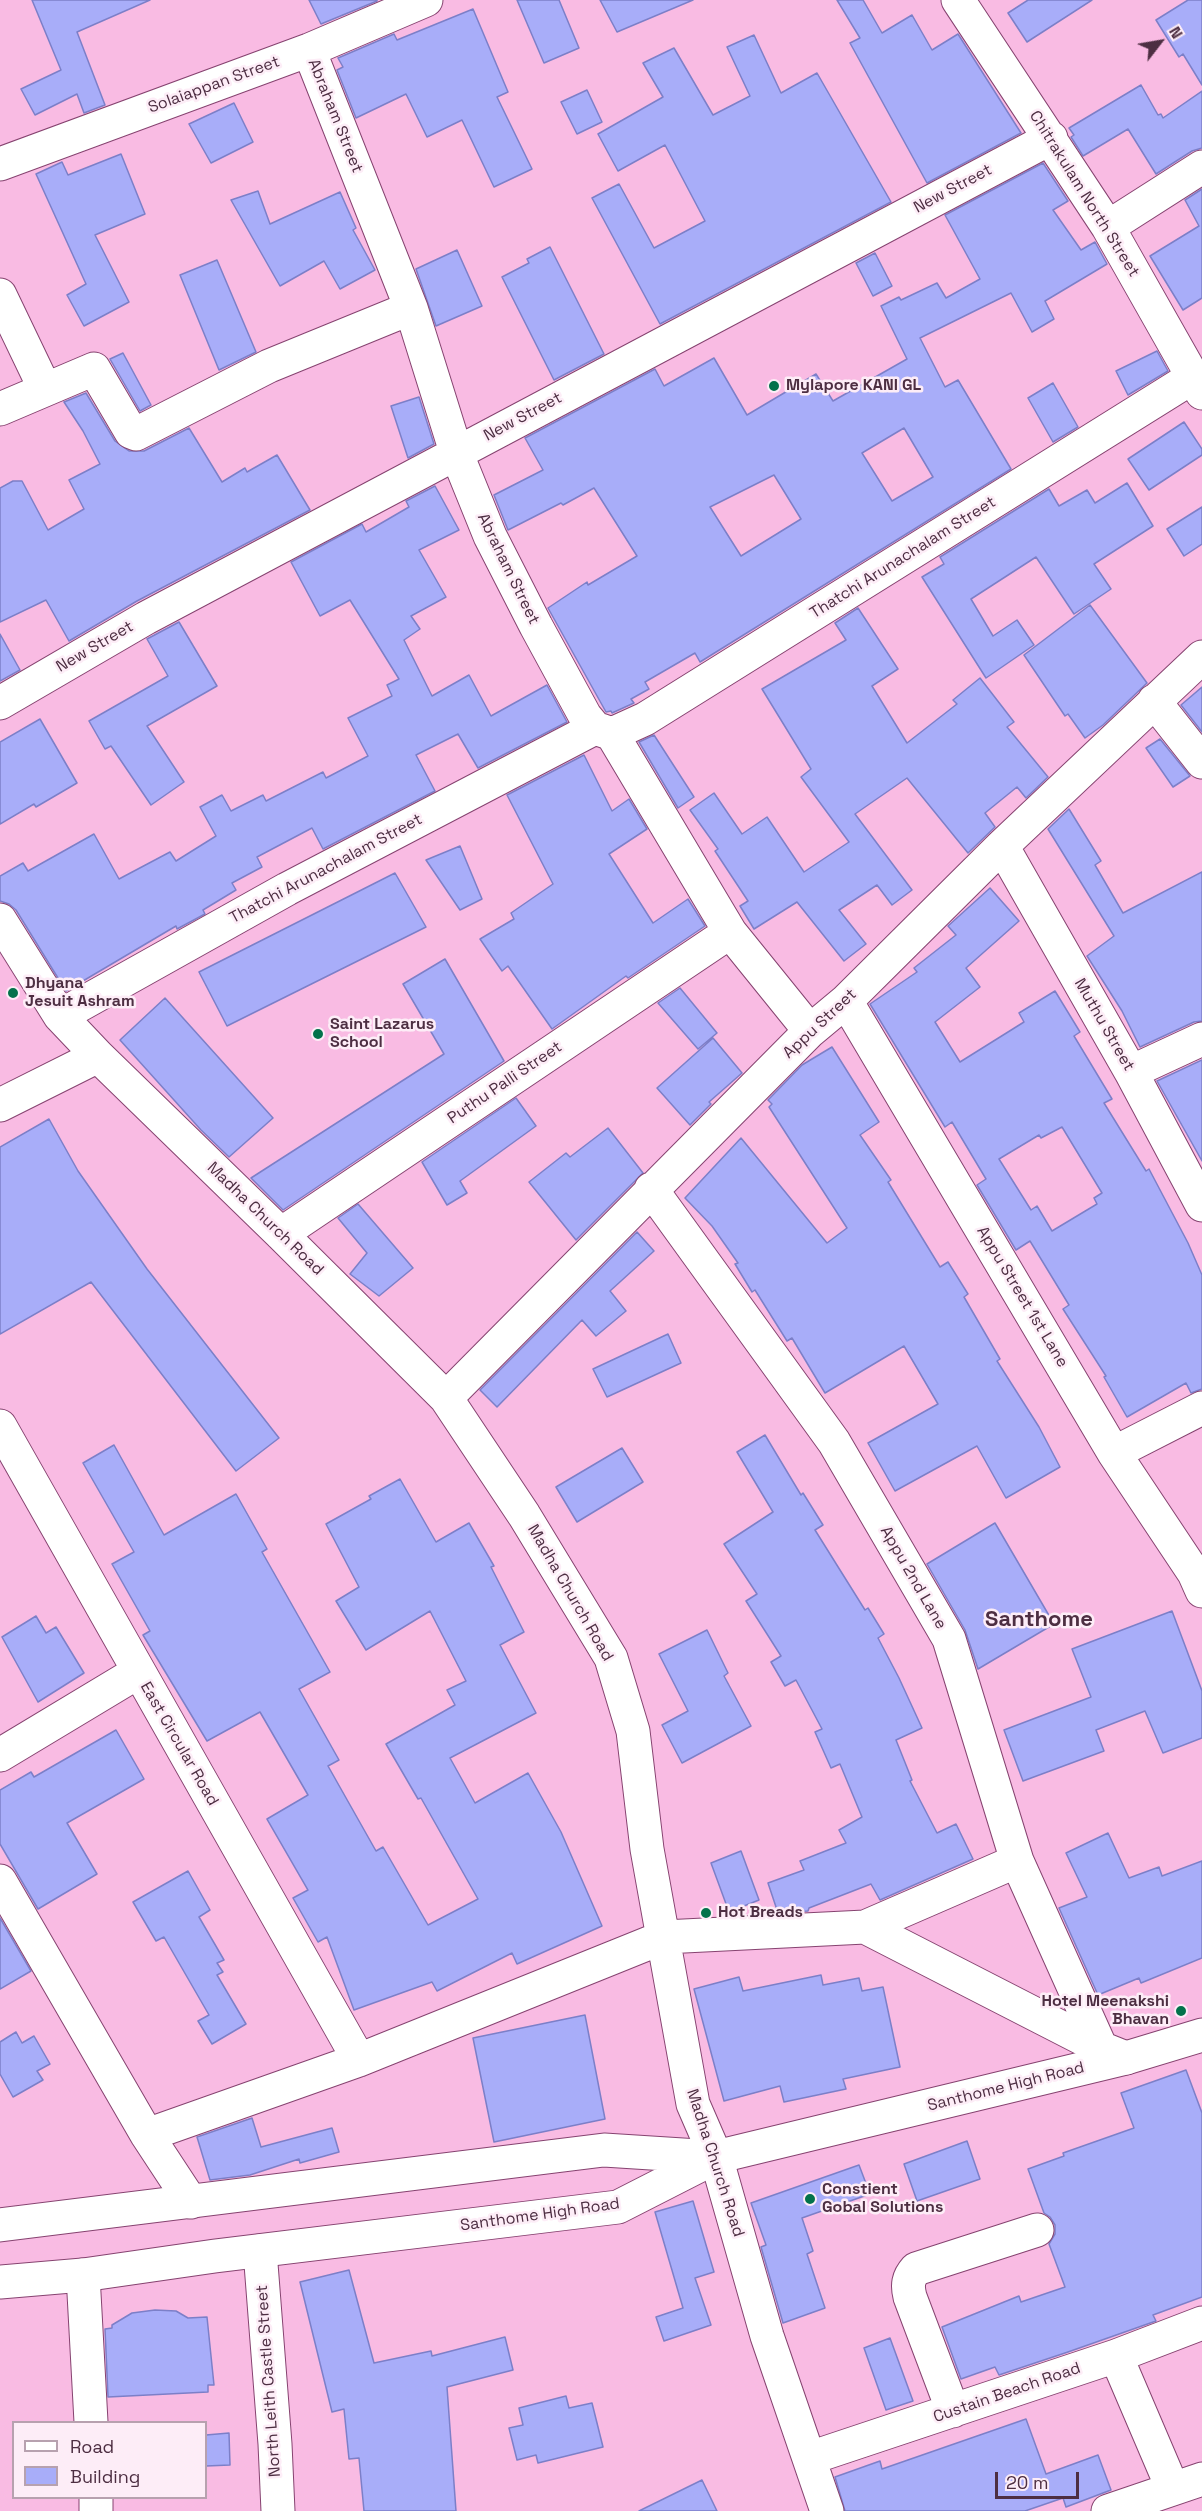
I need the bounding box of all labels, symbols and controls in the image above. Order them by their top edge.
north arrow [1130,12,1190,72]
text: N [1164,22,1188,42]
street label: Solaiappan Street [146,52,282,118]
street label: Abraham Street [303,56,367,176]
street label: Chitrakulam North Street [1025,107,1143,281]
street label: New Street [911,160,995,218]
place label: Mylapore KANI GL [786,376,921,396]
marker: Mylapore KANI GL [767,379,781,393]
street label: New Street [481,388,565,446]
street label: Thatchi Arunachalam Street [807,493,999,623]
street label: Abraham Street [473,510,543,628]
street label: New Street [53,617,137,677]
street label: Thatchi Arunachalam Street [226,810,426,928]
place label: Dhyana Jesuit Ashram [25,974,135,1012]
street label: Muthu Street [1070,975,1138,1075]
street label: Appu Street [779,985,861,1063]
marker: Dhyana Jesuit Ashram [6,986,20,1000]
place label: Saint Lazarus School [330,1015,434,1053]
marker: Saint Lazarus School [311,1027,325,1041]
street label: Puthu Palli Street [444,1038,566,1128]
street label: Madha Church Road [203,1158,327,1280]
street label: Appu Street 1st Lane [972,1223,1072,1371]
street label: Madha Church Road [523,1521,617,1665]
street label: Appu 2nd Lane [876,1523,950,1633]
district label: Santhome [985,1607,1093,1633]
street label: East Circular Road [136,1679,222,1809]
place label: Hot Breads [718,1903,803,1923]
marker: Hot Breads [699,1906,713,1920]
place label: Hotel Meenakshi Bhavan [1041,1992,1169,2030]
marker: Hotel Meenakshi Bhavan [1174,2004,1188,2018]
street label: Santhome High Road [926,2058,1086,2116]
street label: Madha Church Road [682,2087,748,2239]
place label: Constient Gobal Solutions [822,2180,943,2218]
marker: Constient Gobal Solutions [803,2192,817,2206]
street label: Santhome High Road [459,2194,621,2236]
street label: North Leith Castle Street [253,2284,285,2478]
street label: Custain Beach Road [931,2359,1083,2427]
legend [12,2421,207,2499]
text: Road [70,2435,114,2458]
scale bar [998,2460,1082,2498]
text: Building [70,2465,140,2488]
text: 20 m [1006,2471,1049,2494]

